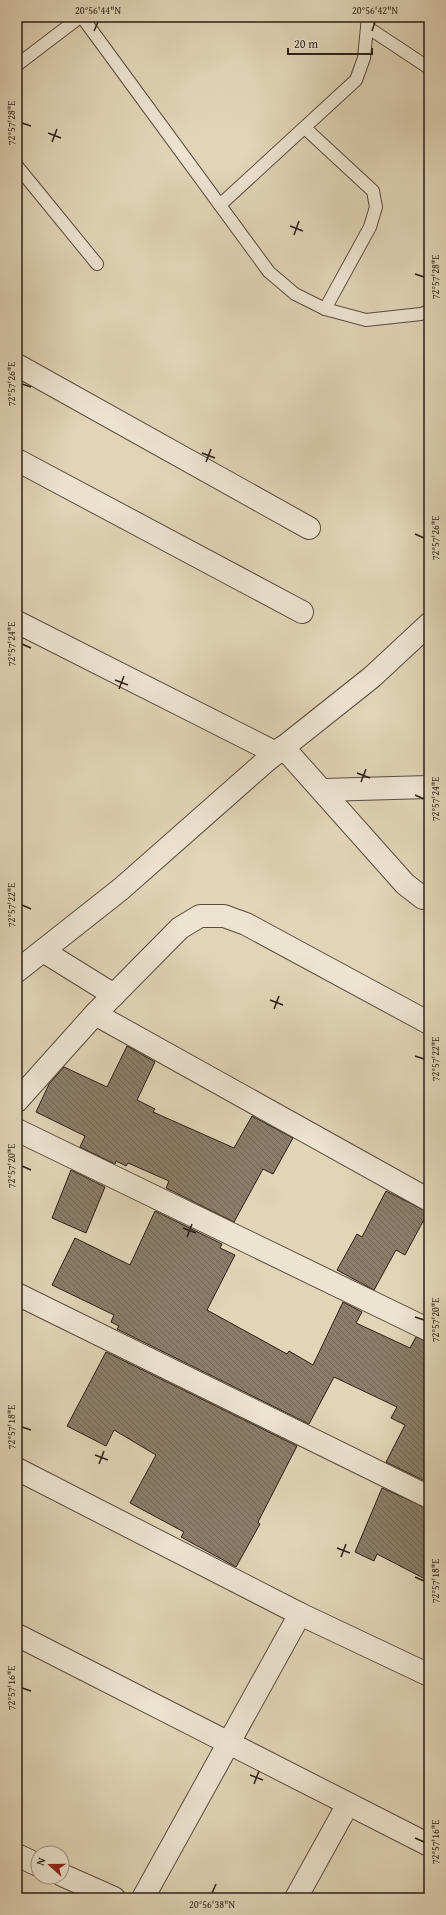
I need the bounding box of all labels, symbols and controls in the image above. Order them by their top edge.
text: 20°56'44"N [75,3,121,18]
text: 20°56'42"N [352,3,398,18]
scale bar [288,30,372,56]
text: 20 m [294,35,318,52]
text: 72°57'28"E [4,101,19,145]
text: 72°57'28"E [428,255,443,299]
text: 72°57'26"E [4,362,19,406]
text: 72°57'26"E [428,516,443,560]
text: 72°57'24"E [4,622,19,666]
text: 72°57'24"E [428,777,443,821]
text: 72°57'22"E [4,883,19,927]
text: 72°57'22"E [428,1037,443,1081]
text: 72°57'20"E [4,1144,19,1188]
text: 72°57'20"E [428,1298,443,1342]
text: 72°57'18"E [4,1405,19,1449]
text: 72°57'18"E [428,1559,443,1603]
text: 72°57'16"E [4,1666,19,1710]
text: 72°57'16"E [428,1820,443,1864]
north arrow [30,1845,70,1885]
text: N [32,1855,50,1868]
text: 20°56'38"N [189,1897,235,1912]

